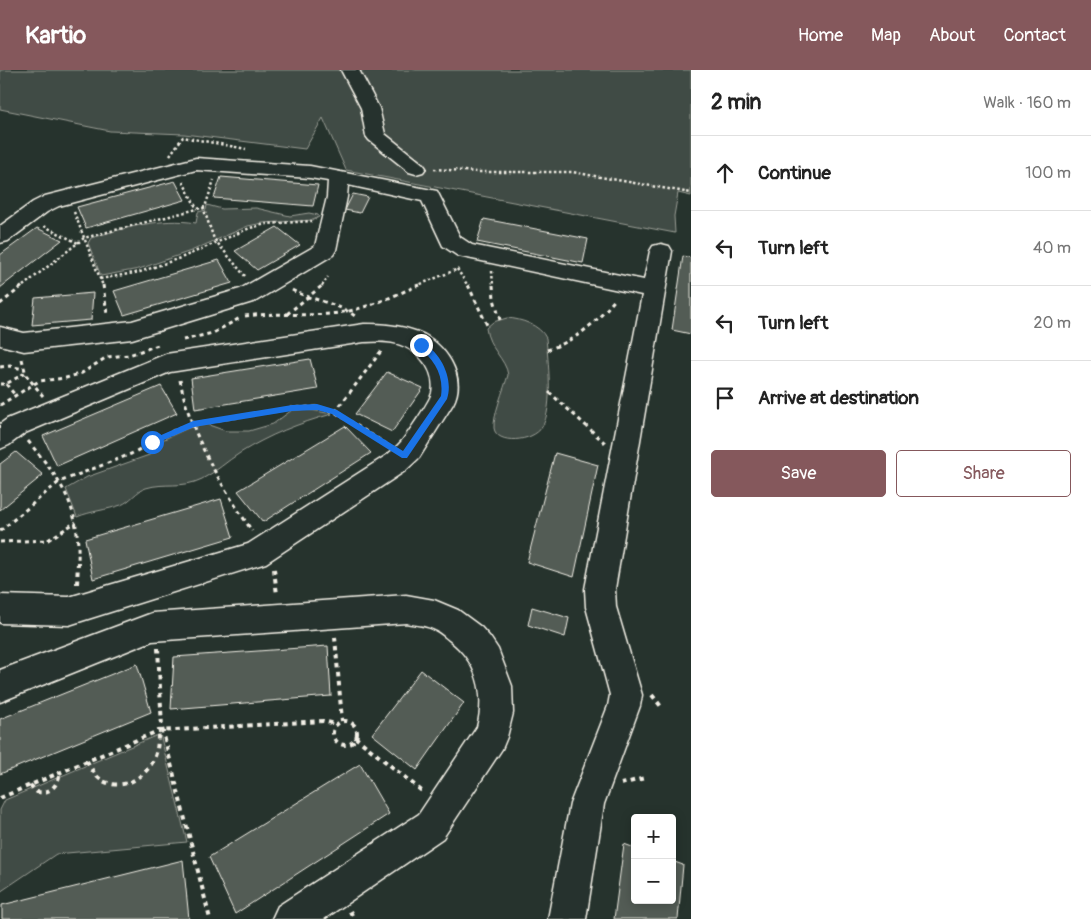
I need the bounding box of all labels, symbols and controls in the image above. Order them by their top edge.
text: Kartio [25,21,86,50]
text: Home [798,24,843,47]
text: Map [871,24,901,47]
text: About [929,24,975,47]
text: Contact [1003,24,1066,47]
text: 2 min [711,89,761,116]
text: Walk · 160 m [983,93,1071,113]
icon: ahead [711,159,739,187]
text: Continue [758,161,831,185]
text: 100 m [1025,163,1071,183]
icon: left [711,234,739,262]
text: Turn left [758,236,828,260]
text: 40 m [1033,238,1071,258]
icon: left [711,309,739,337]
text: Turn left [758,311,828,335]
text: 20 m [1033,313,1071,333]
route end [410,334,433,357]
icon: arrive [711,384,739,412]
text: Arrive at destination [758,386,919,410]
route start [141,431,164,454]
button: Save [711,450,886,497]
button: Share [896,450,1071,497]
map controls [631,814,676,904]
button: + [631,814,676,859]
button: − [631,859,676,904]

